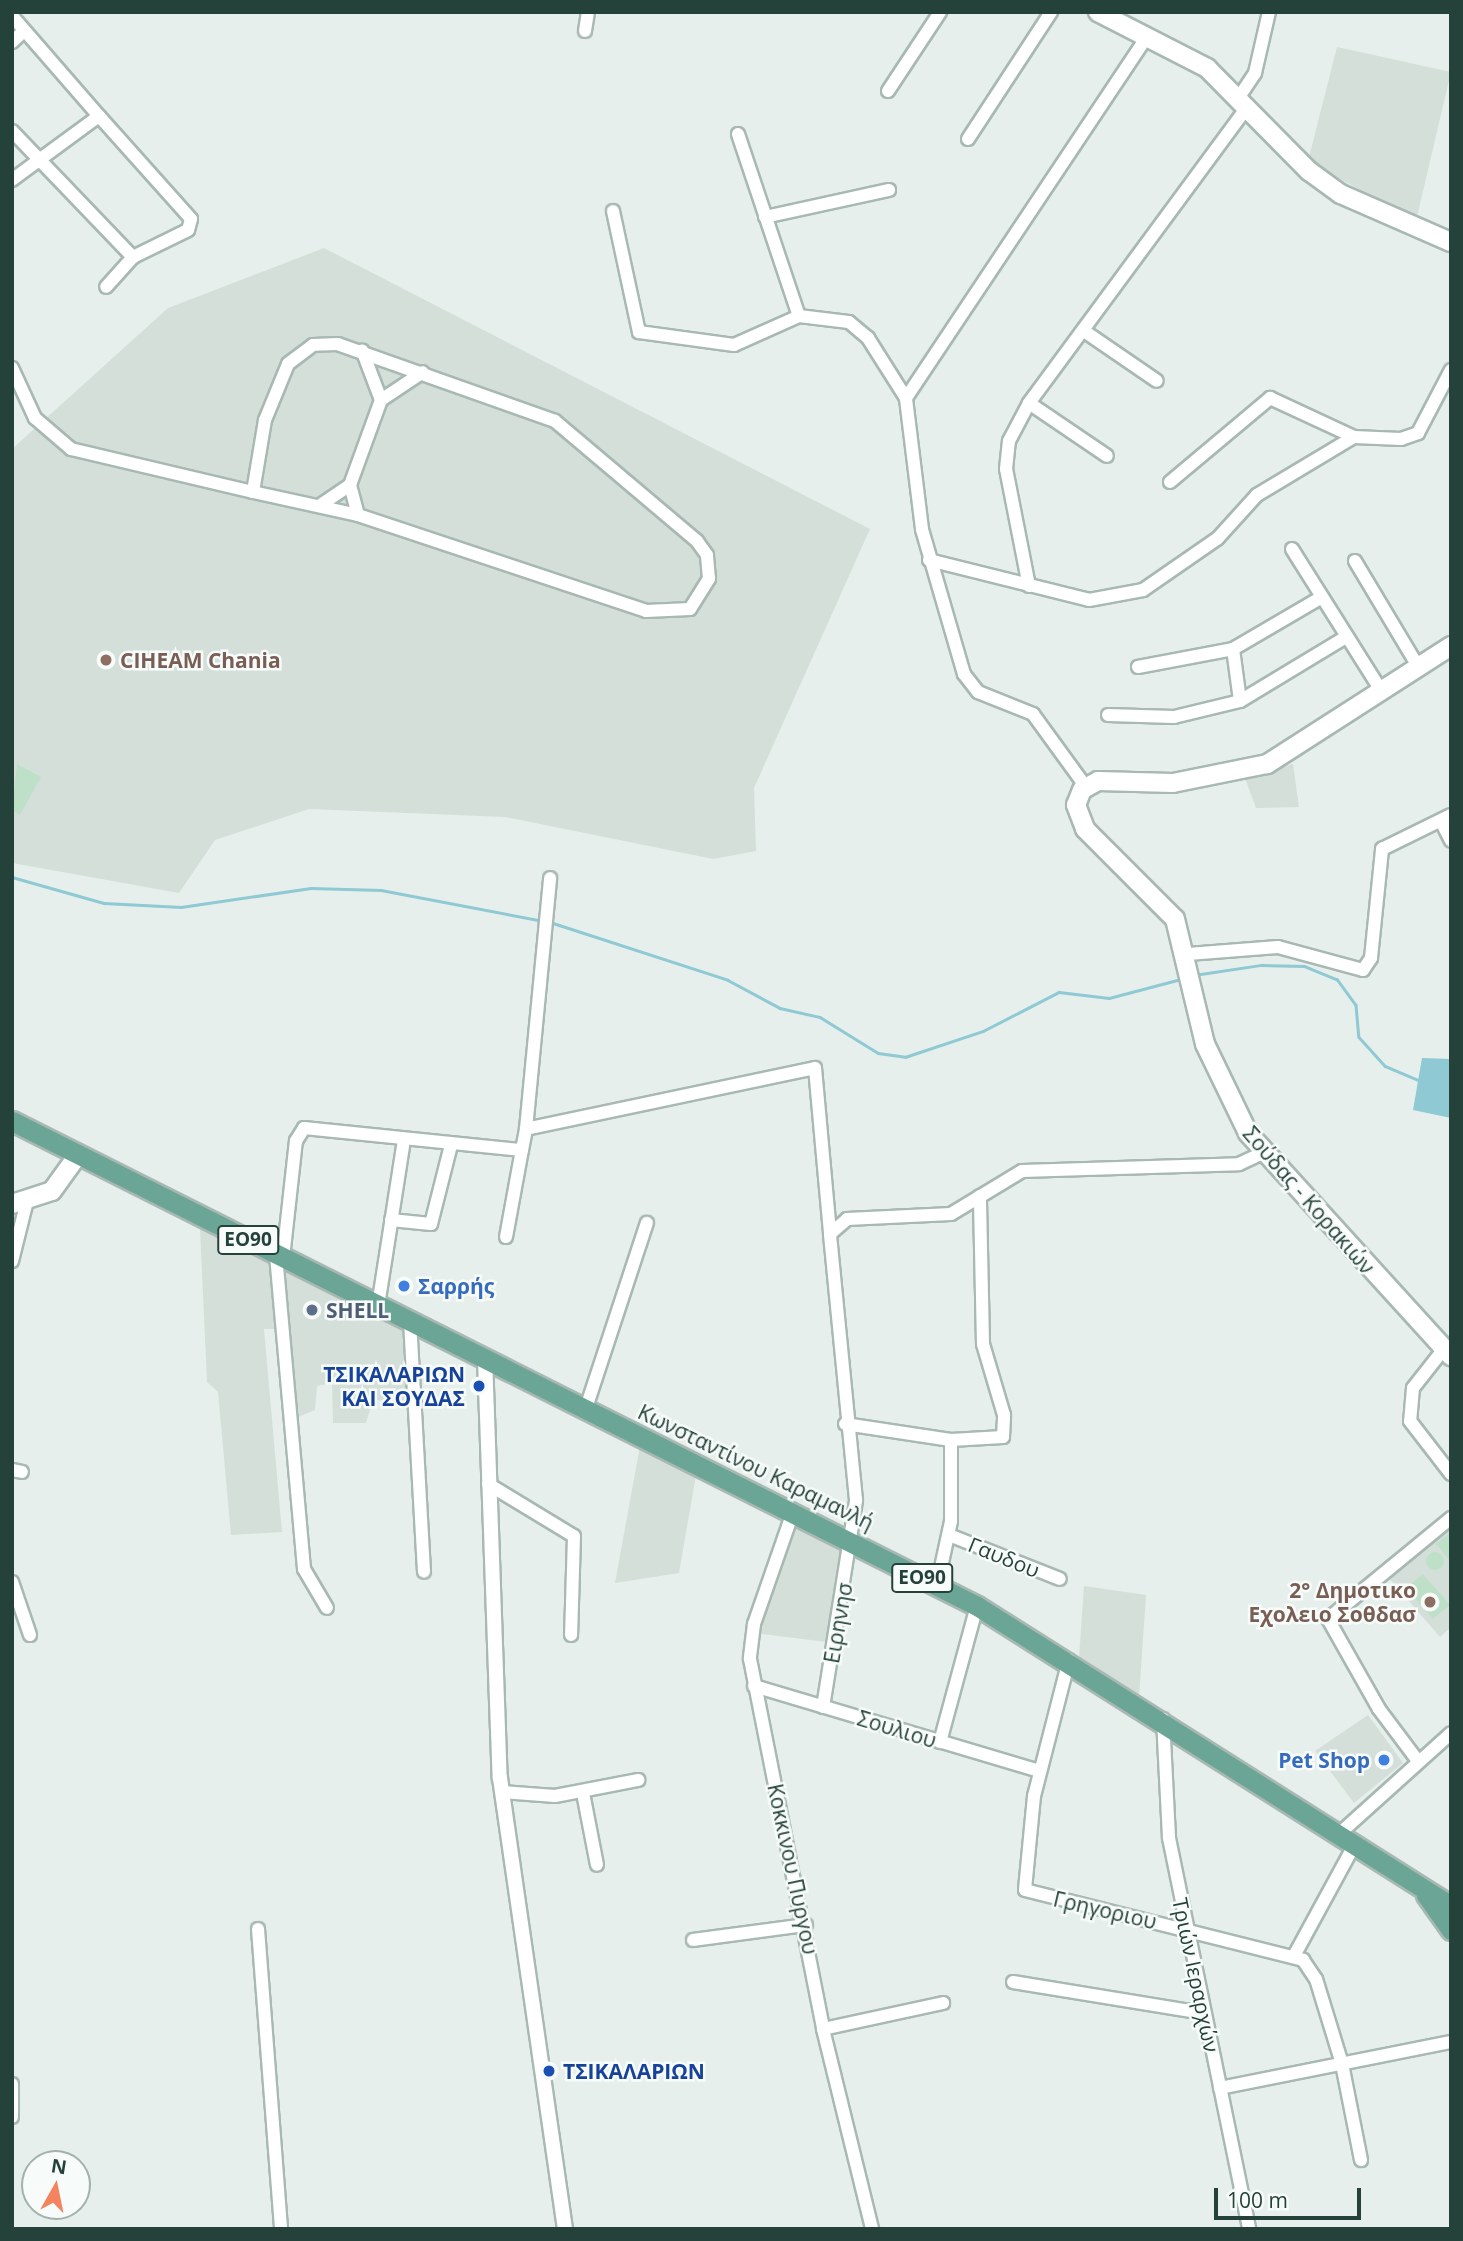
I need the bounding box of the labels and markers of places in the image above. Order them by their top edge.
place label: CIHEAM Chania [120,647,281,673]
marker: CIHEAM Chania [98,652,114,668]
place label: Σαρρής [418,1273,494,1299]
marker: Σαρρής [396,1278,412,1294]
place label: SHELL [326,1297,389,1323]
marker: SHELL [304,1302,320,1318]
place label: ΤΣΙΚΑΛΑΡΙΩΝ ΚΑΙ ΣΟΥΔΑΣ [323,1361,465,1411]
marker: ΤΣΙΚΑΛΑΡΙΩΝ ΚΑΙ ΣΟΥΔΑΣ [471,1378,487,1394]
place label: 2° Δημοτικο Εχολειο Σοθδασ [1248,1577,1416,1627]
marker: 2° Δημοτικο Εχολειο Σοθδασ [1422,1594,1438,1610]
place label: Pet Shop [1278,1747,1370,1773]
marker: Pet Shop [1376,1752,1392,1768]
place label: ΤΣΙΚΑΛΑΡΙΩΝ [563,2058,705,2084]
marker: ΤΣΙΚΑΛΑΡΙΩΝ [541,2063,557,2079]

